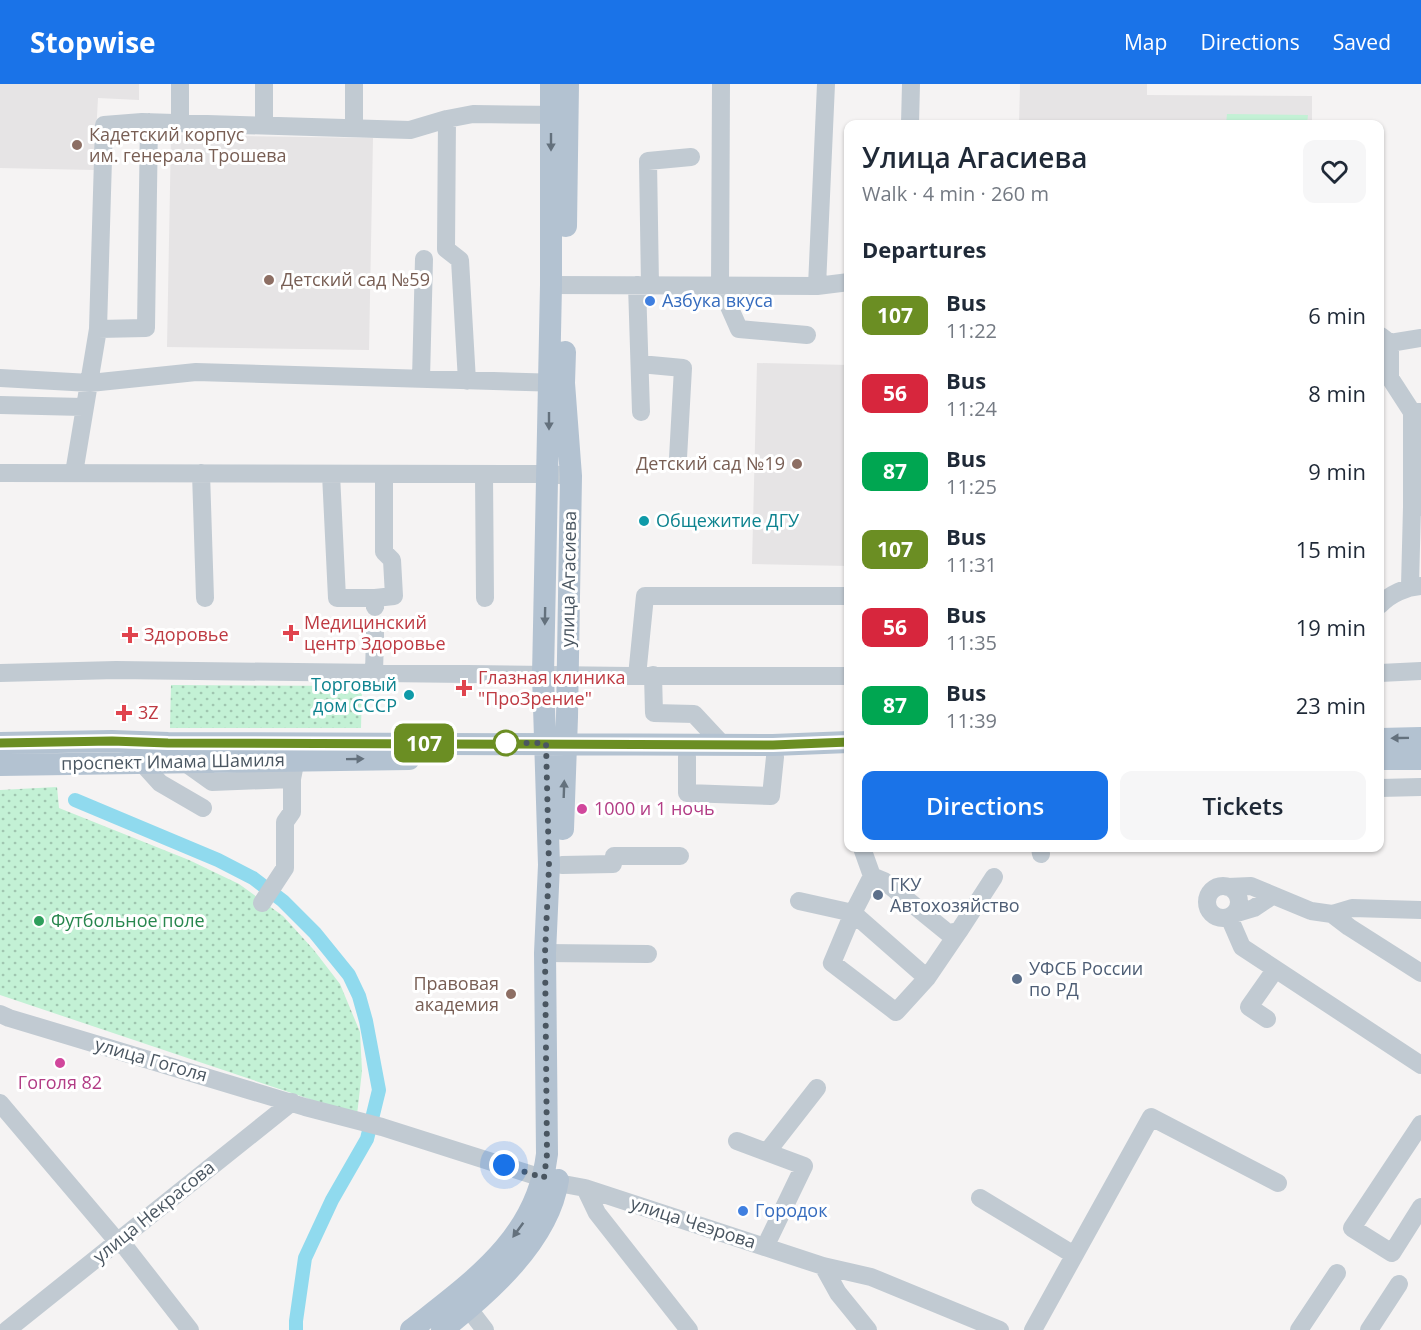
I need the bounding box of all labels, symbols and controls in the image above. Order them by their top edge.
text: Stopwise [30,23,156,61]
text: Map [1124,28,1167,56]
text: Directions [1200,28,1300,56]
text: Saved [1333,28,1391,56]
place label: Кадетский корпус им. генерала Трошева [89,122,287,167]
one-way arrow [546,133,556,152]
marker: Кадетский корпус им. генерала Трошева [70,138,84,152]
text: Улица Агасиева [862,138,1088,176]
button: heart [1303,140,1366,203]
text: Walk · 4 min · 260 m [862,180,1049,207]
text: Departures [862,234,986,264]
place label: Детский сад №59 [281,267,430,291]
marker: Детский сад №59 [262,273,276,287]
text: Bus [946,287,986,317]
place label: Азбука вкуса [662,288,773,312]
marker: Азбука вкуса [643,294,657,308]
text: 6 min [1308,300,1366,330]
text: 107 [877,301,913,329]
text: 11:22 [946,317,997,344]
text: Bus [946,365,986,395]
text: 8 min [1308,378,1366,408]
text: 56 [883,379,907,407]
text: 11:24 [946,395,997,422]
one-way arrow [544,412,553,431]
text: Bus [946,443,986,473]
place label: Детский сад №19 [636,451,785,475]
text: 9 min [1308,456,1366,486]
marker: Детский сад №19 [790,457,804,471]
text: 87 [883,457,907,485]
text: 11:25 [946,473,997,500]
place label: Общежитие ДГУ [656,508,800,532]
street label: улица Агасиева [555,511,581,647]
marker: Общежитие ДГУ [637,514,651,528]
text: Bus [946,521,986,551]
text: 15 min [1296,534,1366,564]
text: 107 [877,535,913,563]
text: 11:31 [946,551,997,578]
text: Bus [946,599,986,629]
one-way arrow [540,607,550,626]
place label: Медицинский центр Здоровье [304,610,446,655]
text: 19 min [1296,612,1366,642]
text: 56 [883,613,907,641]
place label: Здоровье [144,622,229,646]
marker: Медицинский центр Здоровье [282,624,300,642]
marker: Здоровье [121,626,139,644]
text: 11:35 [946,629,997,656]
place label: Глазная клиника "ПроЗрение" [478,665,626,710]
place label: Торговый дом СССР [311,672,397,717]
text: Bus [946,677,986,707]
marker: Глазная клиника "ПроЗрение" [455,679,473,697]
marker: Торговый дом СССР [402,688,416,702]
text: 23 min [1296,690,1366,720]
text: 87 [883,691,907,719]
place label: 3Z [138,700,159,724]
marker: 3Z [115,704,133,722]
text: 11:39 [946,707,997,734]
line badge: 107 [390,724,458,762]
text: 107 [406,729,442,757]
unlabelled marker [493,730,519,756]
one-way arrow [1391,733,1410,743]
street label: проспект Имама Шамиля [61,747,285,775]
one-way arrow [346,755,365,764]
button: Directions [862,771,1108,840]
button: Tickets [1120,771,1366,840]
one-way arrow [559,779,568,798]
place label: 1000 и 1 ночь [594,796,715,820]
marker: 1000 и 1 ночь [575,802,589,816]
place label: ГКУ Автохозяйство [890,872,1020,917]
marker: ГКУ Автохозяйство [871,888,885,902]
place label: Футбольное поле [51,908,205,932]
marker: Футбольное поле [32,914,46,928]
place label: УФСБ России по РД [1029,956,1143,1001]
place label: Правовая академия [413,971,499,1016]
marker: УФСБ России по РД [1010,972,1024,986]
marker: Правовая академия [504,987,518,1001]
street label: улица Гоголя [92,1032,210,1087]
marker: Гоголя 82 [53,1056,67,1070]
place label: Гоголя 82 [18,1070,102,1094]
your location [489,1150,519,1180]
street label: улица Некрасова [87,1155,219,1268]
street label: улица Чеэрова [628,1190,759,1254]
place label: Городок [755,1198,828,1222]
marker: Городок [736,1204,750,1218]
one-way arrow [512,1221,524,1237]

